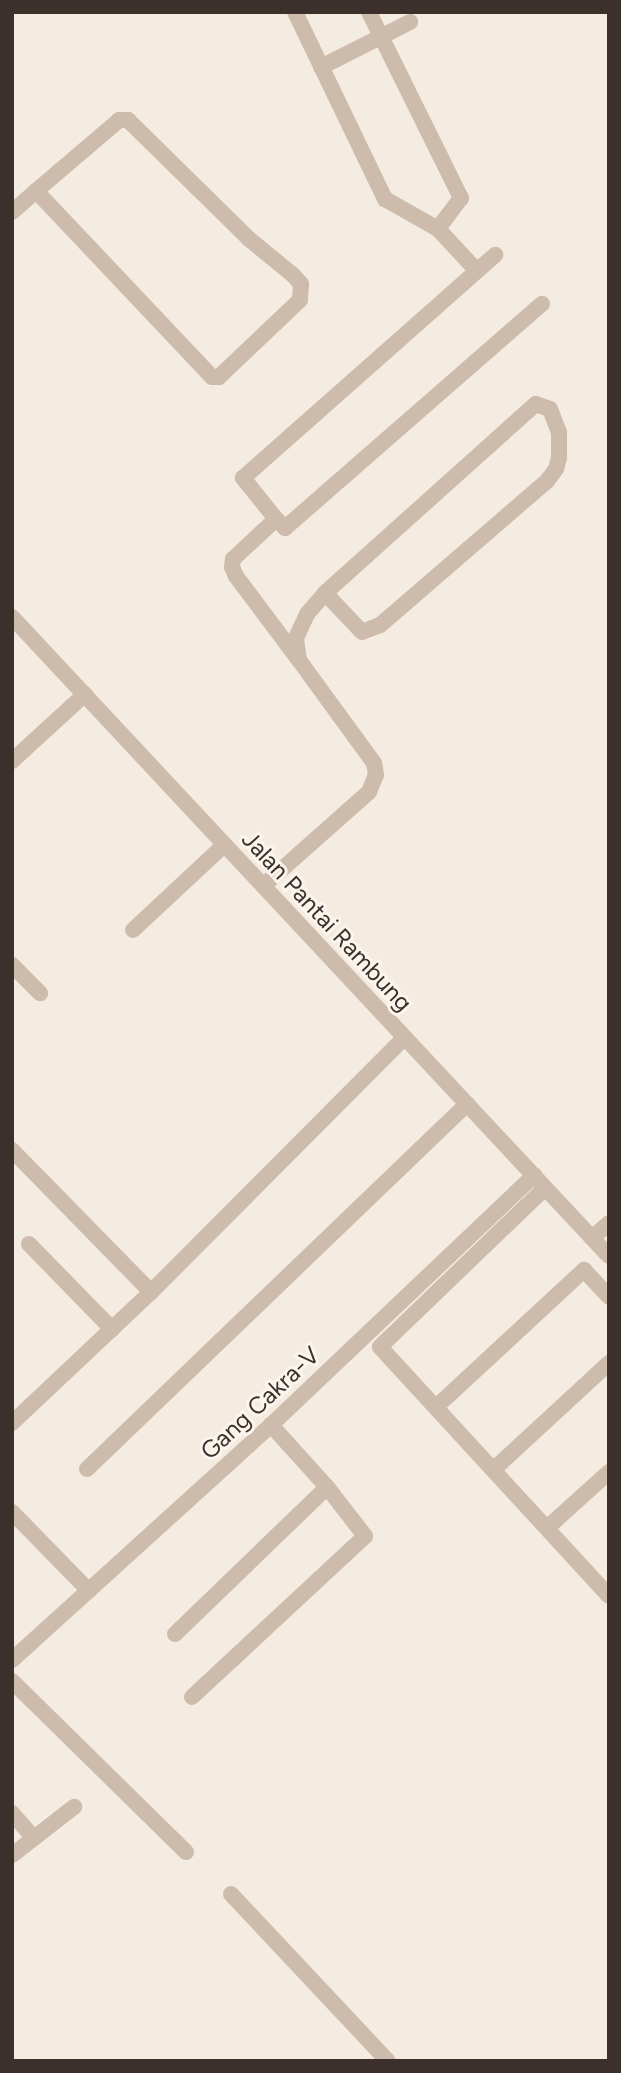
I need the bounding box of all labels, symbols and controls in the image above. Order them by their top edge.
street label: Jalan Pantai Rambung [236,825,418,1017]
street label: Gang Cakra-V [195,1341,325,1465]

